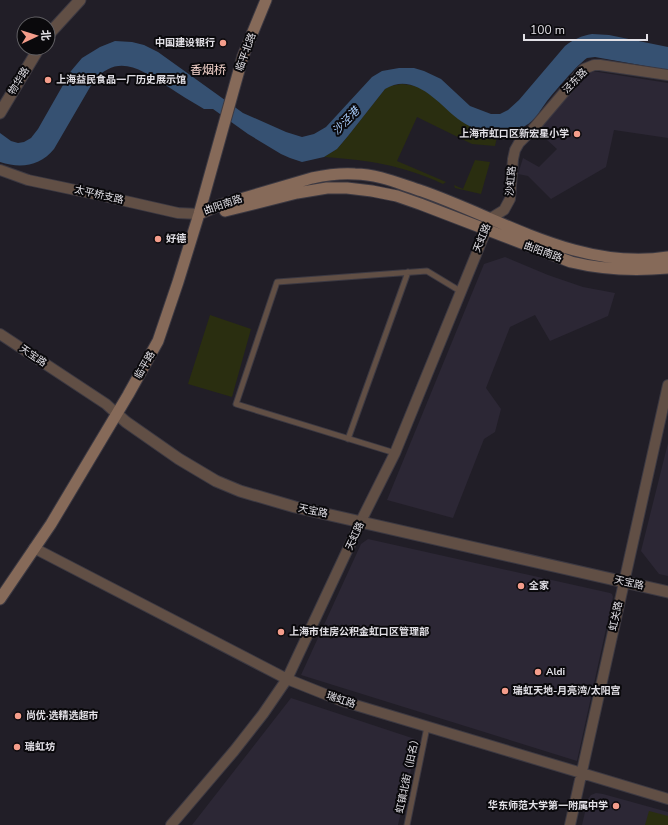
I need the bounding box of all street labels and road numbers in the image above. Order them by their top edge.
street label: 临平北路 [233,31,259,73]
street label: 物华路 [5,65,33,97]
street label: 泾东路 [560,65,590,97]
street label: 沙虹路 [503,165,519,197]
street label: 太平桥支路 [73,183,125,207]
street label: 曲阳南路 [202,192,244,218]
street label: 天虹路 [470,221,494,255]
street label: 曲阳南路 [522,239,564,265]
street label: 天宝路 [17,342,49,370]
street label: 临平路 [131,349,159,381]
street label: 天宝路 [297,501,329,521]
street label: 天虹路 [342,519,368,553]
street label: 天宝路 [613,573,645,593]
street label: 虹关路 [606,600,626,632]
street label: 瑞虹路 [325,688,357,712]
street label: 虹镇北街（旧名） [393,733,423,815]

